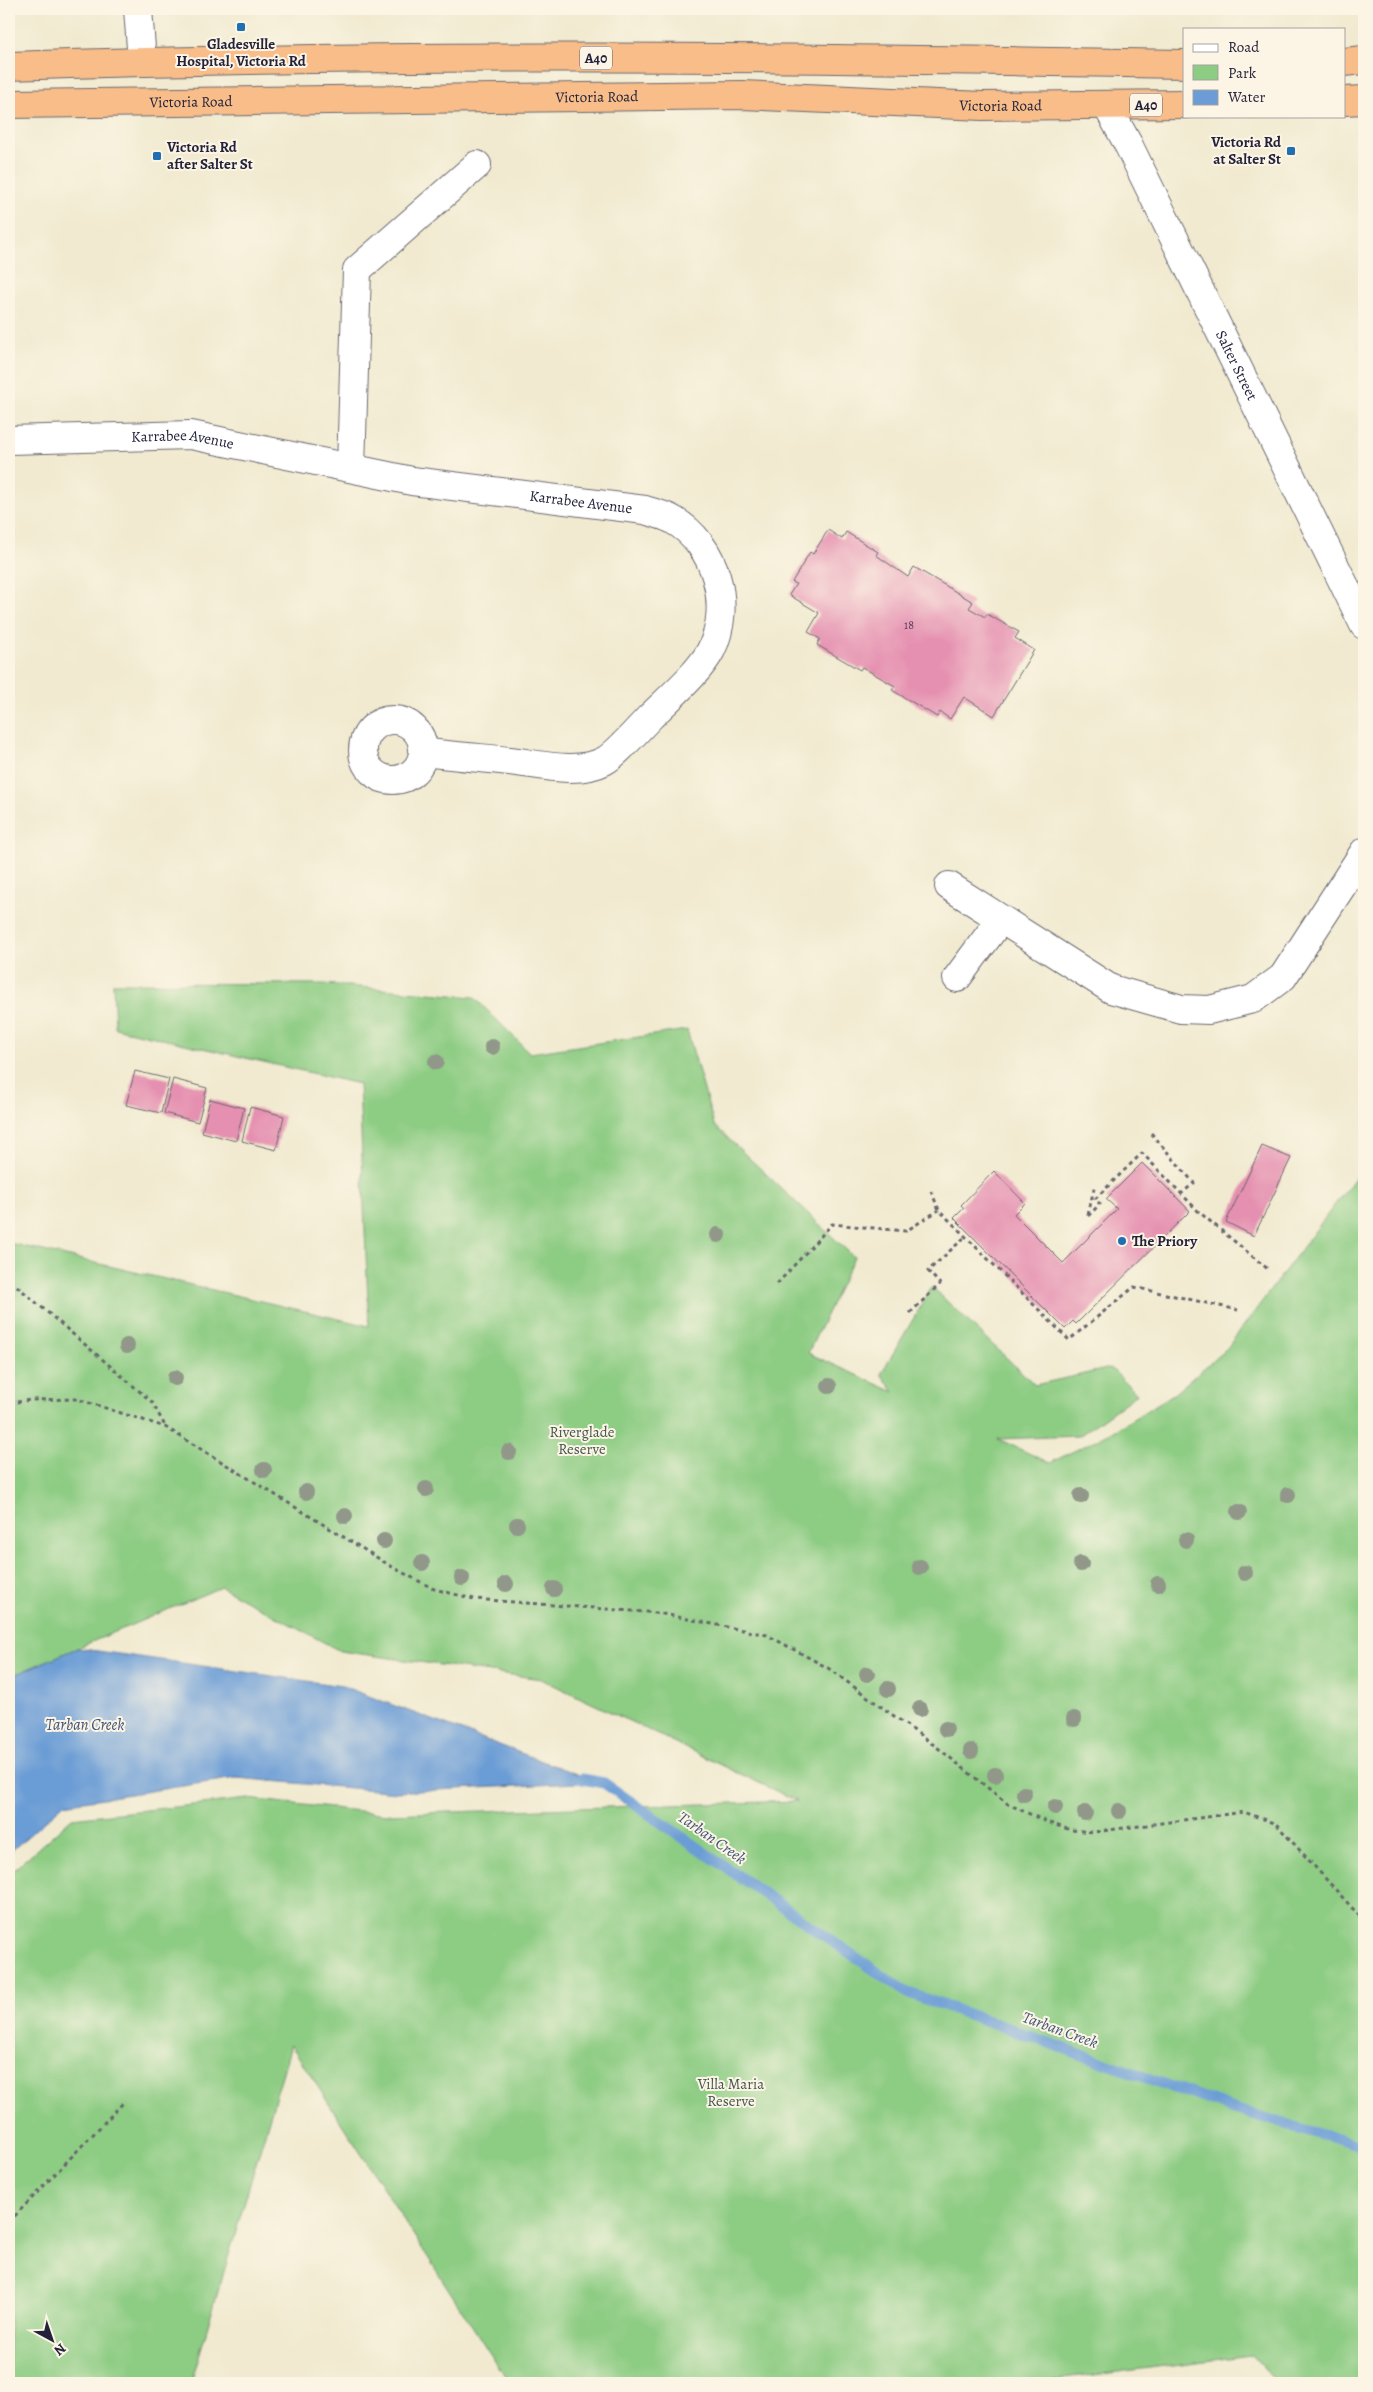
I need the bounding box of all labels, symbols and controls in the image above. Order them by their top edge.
marker: Gladesville Hospital, Victoria Rd [235,21,247,33]
legend [1183,28,1346,118]
place label: Gladesville Hospital, Victoria Rd [176,34,307,71]
text: Road [1228,37,1260,57]
road number: A40 [580,46,612,70]
text: Park [1228,63,1257,83]
street label: Victoria Road [554,86,639,107]
text: Water [1227,87,1265,107]
street label: Victoria Road [148,91,233,112]
road number: A40 [1130,94,1162,116]
street label: Victoria Road [958,95,1043,116]
place label: Victoria Rd at Salter St [1210,132,1282,169]
place label: Victoria Rd after Salter St [166,137,253,174]
marker: Victoria Rd at Salter St [1285,145,1297,157]
marker: Victoria Rd after Salter St [151,150,163,162]
street label: Salter Street [1211,327,1262,404]
street label: Karrabee Avenue [131,425,236,454]
street label: Karrabee Avenue [528,486,634,518]
house number: 18 [904,617,914,633]
place label: The Priory [1132,1231,1198,1251]
marker: The Priory [1116,1235,1128,1247]
park label: Riverglade Reserve [549,1422,615,1459]
water label: Tarban Creek [46,1714,124,1736]
water label: Tarban Creek [673,1806,751,1870]
water label: Tarban Creek [1019,2006,1101,2054]
park label: Villa Maria Reserve [697,2074,764,2111]
north arrow [28,2314,78,2364]
text: N [50,2339,70,2360]

